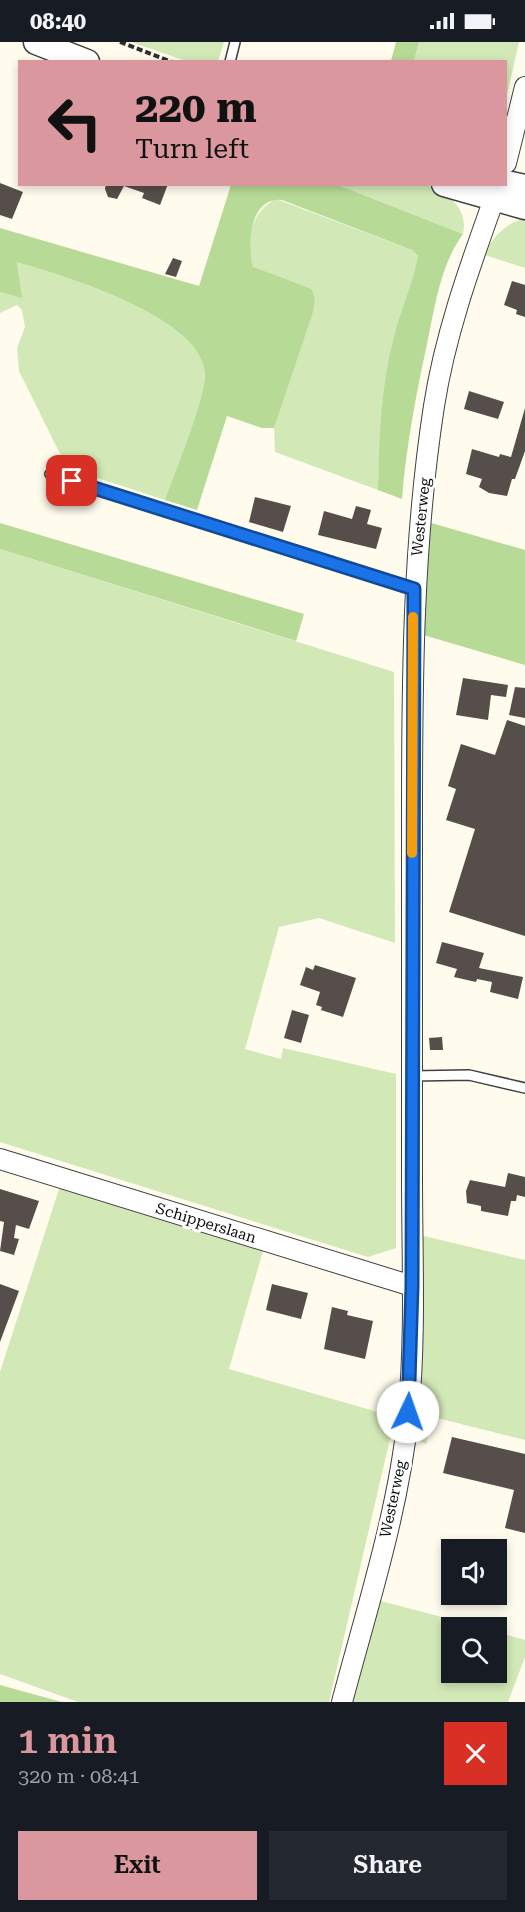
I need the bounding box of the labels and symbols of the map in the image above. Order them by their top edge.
pin [46,455,97,506]
street label: Westerweg [408,476,434,557]
street label: Schipperslaan [154,1199,259,1247]
position arrow [376,1380,440,1444]
street label: Westerweg [376,1458,410,1539]

